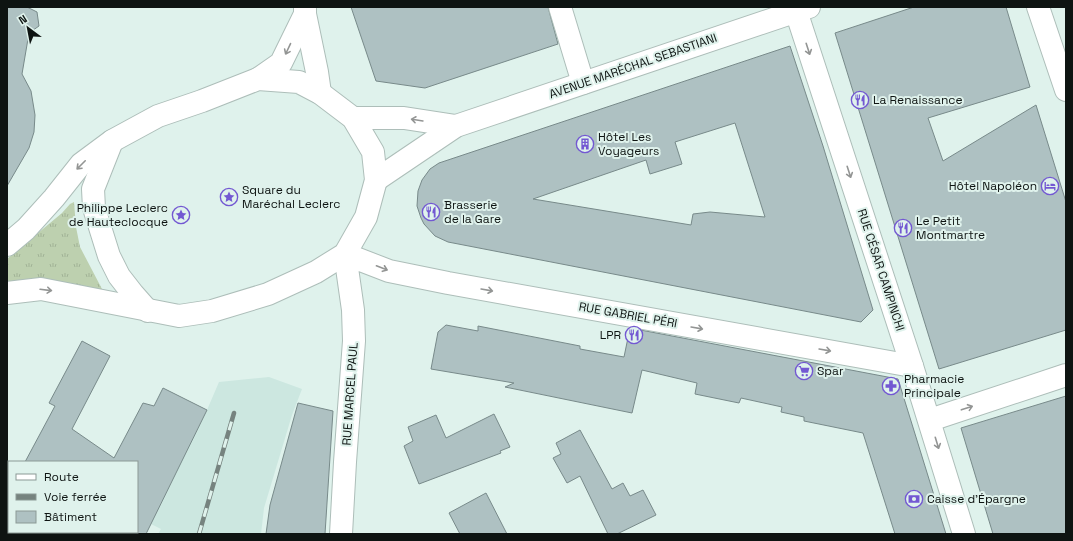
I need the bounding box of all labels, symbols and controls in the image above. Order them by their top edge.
north arrow [8,8,48,48]
text: N [16,12,30,27]
street label: AVENUE MARÉCHAL SEBASTIANI [547,30,719,102]
one-way arrow [284,42,291,54]
one-way arrow [805,42,812,55]
restaurant icon: La Renaissance [850,90,870,110]
place label: La Renaissance [873,92,963,108]
one-way arrow [411,116,424,124]
place label: Hôtel Les Voyageurs [598,129,659,159]
building icon: Hôtel Les Voyageurs [575,134,595,154]
one-way arrow [76,160,86,170]
one-way arrow [846,165,853,178]
hotel icon: Hôtel Napoléon [1040,176,1060,196]
place label: Hôtel Napoléon [949,178,1037,194]
place label: Square du Maréchal Leclerc [242,182,340,212]
place icon: Square du Maréchal Leclerc [219,187,239,207]
place label: Brasserie de la Gare [444,197,501,227]
place label: Philippe Leclerc de Hauteclocque [69,200,168,230]
restaurant icon: Brasserie de la Gare [421,202,441,222]
place icon: Philippe Leclerc de Hauteclocque [171,205,191,225]
street label: RUE CÉSAR CAMPINCHI [854,207,908,333]
place label: Le Petit Montmartre [916,213,985,243]
restaurant icon: Le Petit Montmartre [893,218,913,238]
one-way arrow [375,265,387,273]
one-way arrow [39,286,52,294]
one-way arrow [480,287,493,295]
street label: RUE GABRIEL PÉRI [577,298,679,332]
one-way arrow [691,324,704,332]
restaurant icon: LPR [624,325,644,345]
place label: LPR [600,327,621,343]
street label: RUE MARCEL PAUL [338,342,362,446]
one-way arrow [819,347,832,355]
supermarket icon: Spar [794,361,814,381]
place label: Spar [817,363,844,379]
place label: Pharmacie Principale [904,371,964,401]
pharmacy icon: Pharmacie Principale [881,376,901,396]
one-way arrow [960,404,973,411]
one-way arrow [934,437,941,450]
legend [8,461,138,533]
text: Route [44,469,79,485]
text: Voie ferrée [44,489,107,505]
bank icon: Caisse d'Épargne [904,489,924,509]
place label: Caisse d'Épargne [927,491,1026,507]
text: Bâtiment [44,509,97,525]

